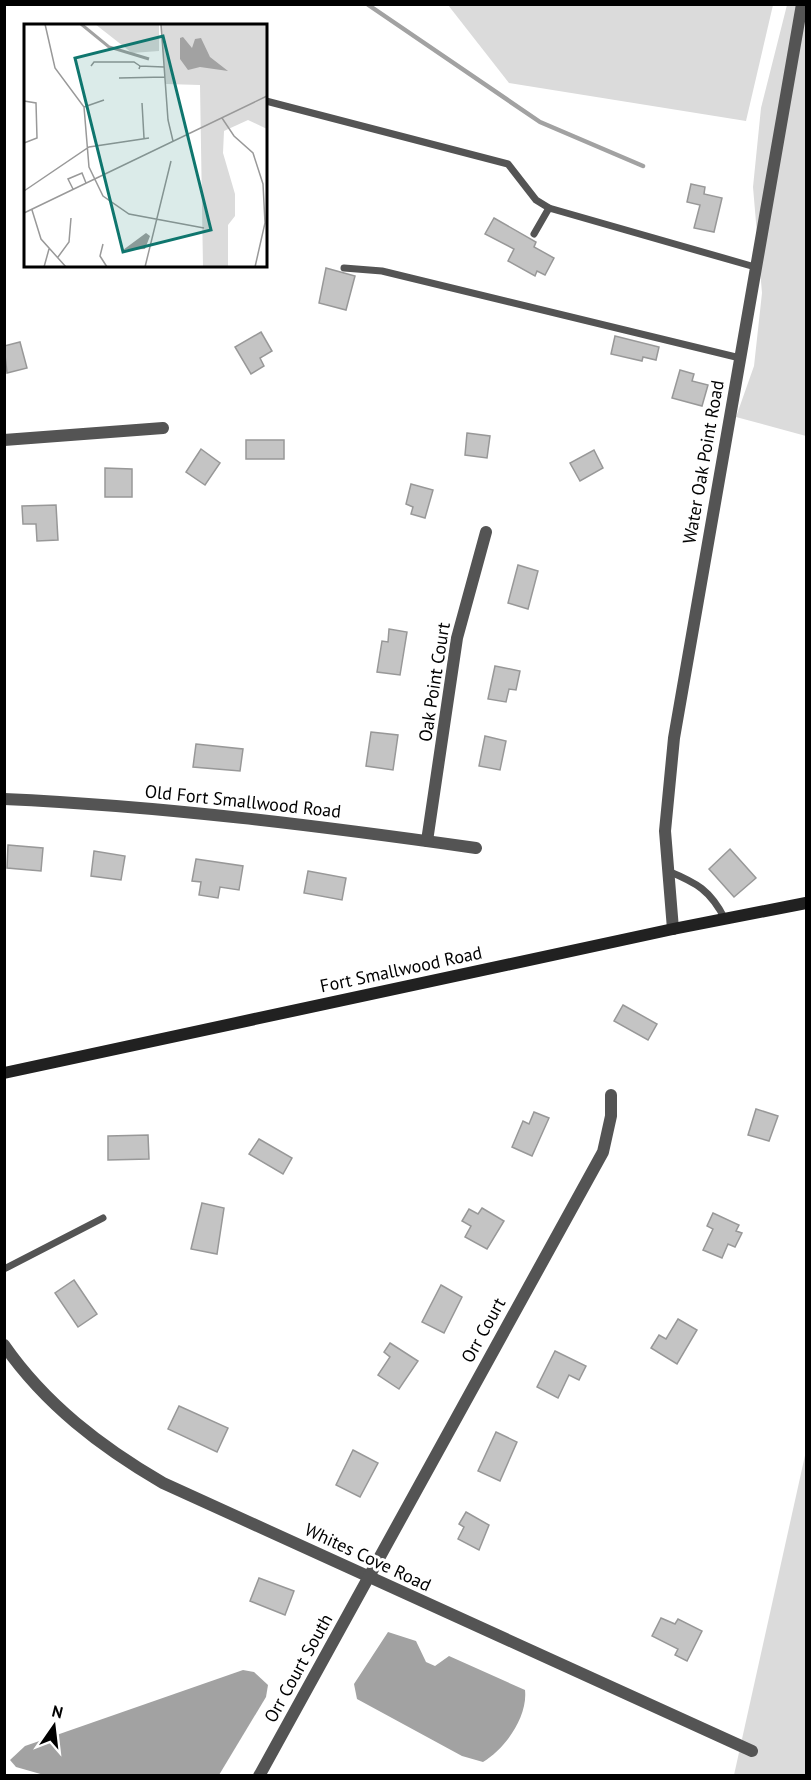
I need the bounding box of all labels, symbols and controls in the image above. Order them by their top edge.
inset map [24,24,267,267]
street label: Water Oak Point Road [677,378,729,546]
street label: Oak Point Court [413,621,455,743]
street label: Old Fort Smallwood Road [144,779,342,823]
street label: Fort Smallwood Road [318,941,484,997]
street label: Orr Court [456,1293,510,1367]
street label: Whites Cove Road [301,1518,435,1596]
street label: Orr Court South [259,1610,337,1726]
north arrow [24,1696,84,1756]
text: N [50,1700,65,1722]

